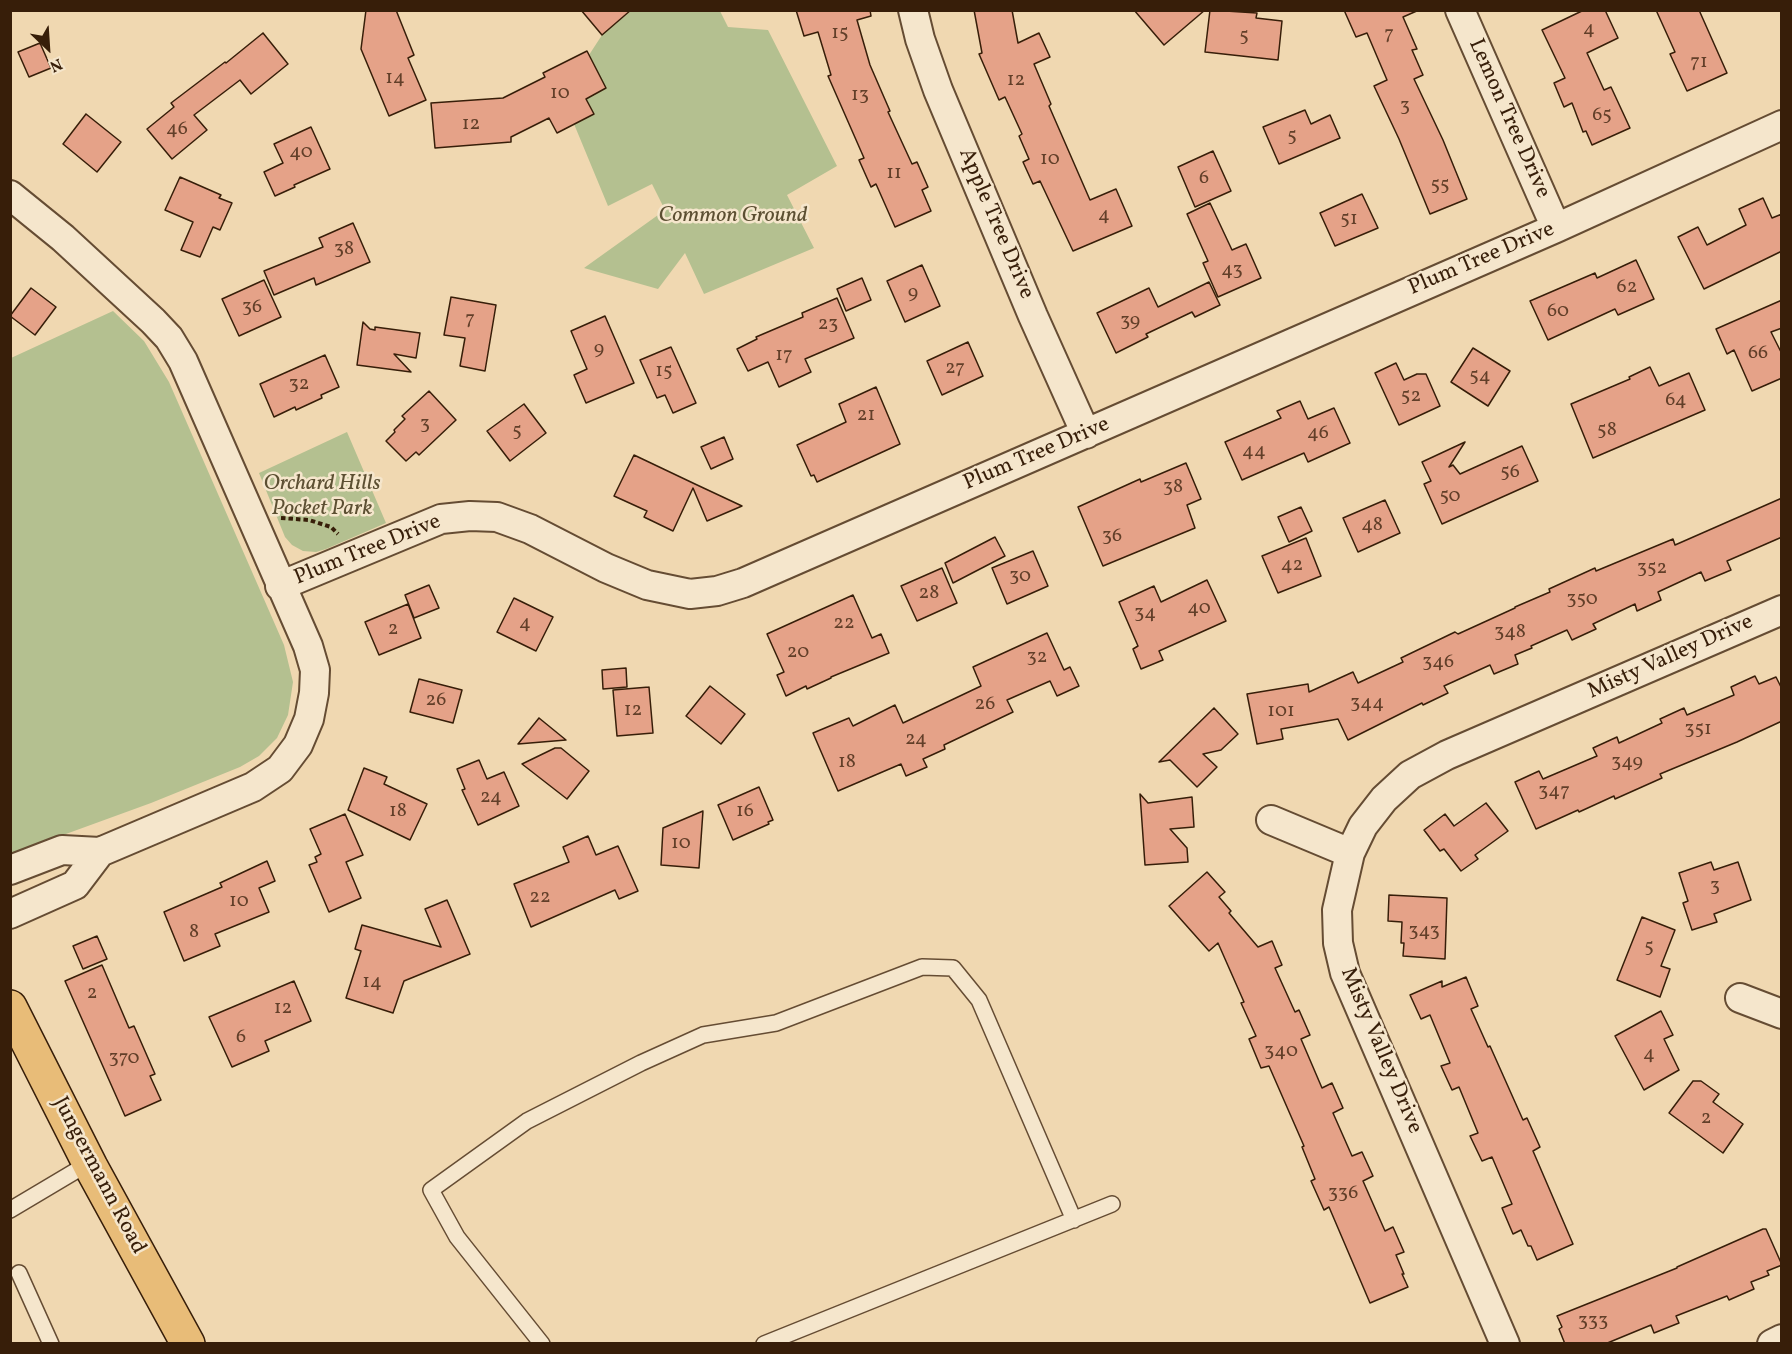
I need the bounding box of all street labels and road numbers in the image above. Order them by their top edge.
street label: Lemon Tree Drive [1461,35,1555,203]
street label: Apple Tree Drive [951,145,1039,303]
street label: Plum Tree Drive [1405,217,1559,303]
street label: Plum Tree Drive [960,412,1114,498]
street label: Plum Tree Drive [291,510,445,592]
street label: Misty Valley Drive [1584,610,1758,706]
street label: Misty Valley Drive [1333,964,1427,1138]
street label: Jungermann Road [45,1093,151,1259]

